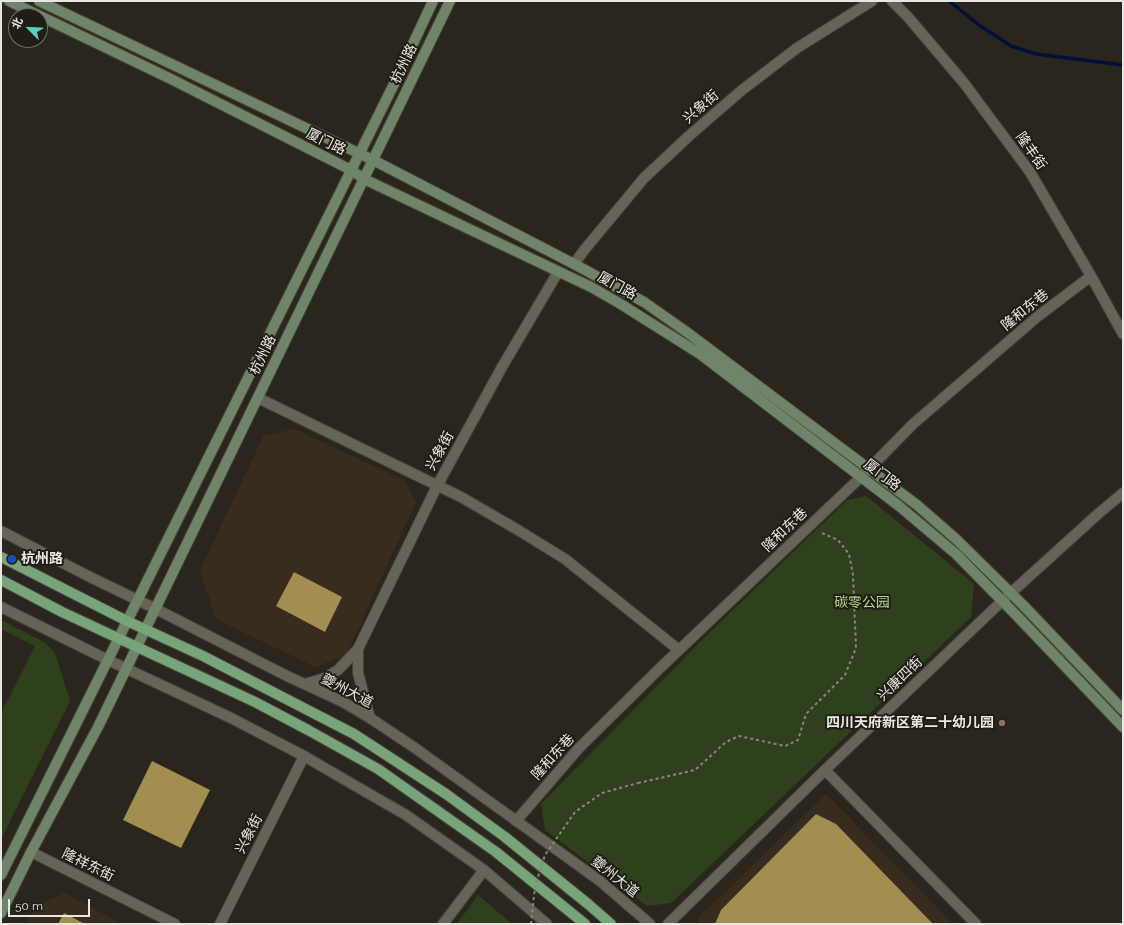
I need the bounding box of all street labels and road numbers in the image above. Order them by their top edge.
street label: 杭州路 [387,41,421,87]
street label: 兴象街 [680,87,722,127]
street label: 厦门路 [303,125,349,159]
street label: 隆丰街 [1012,129,1050,173]
street label: 厦门路 [595,268,639,304]
street label: 隆和东巷 [998,286,1052,334]
street label: 杭州路 [246,332,280,378]
street label: 兴象街 [422,429,458,473]
street label: 厦门路 [860,456,904,494]
street label: 隆和东巷 [759,505,811,555]
street label: 兴康四街 [874,654,926,704]
street label: 夔州大道 [318,670,376,712]
street label: 隆和东巷 [528,731,578,783]
street label: 兴象街 [232,811,266,857]
street label: 隆祥东街 [59,845,117,885]
street label: 夔州大道 [588,853,642,901]

